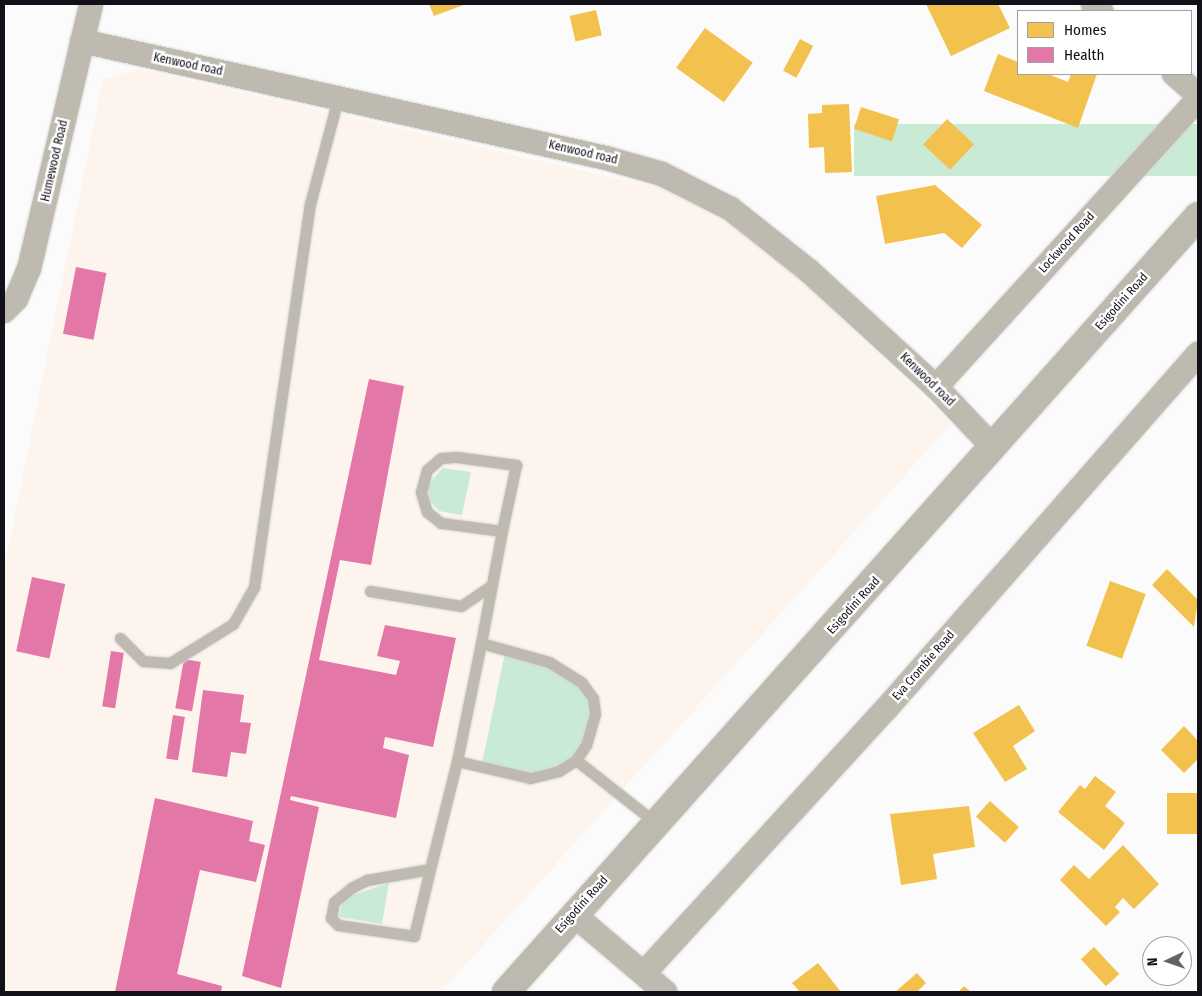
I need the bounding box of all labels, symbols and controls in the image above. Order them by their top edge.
legend [1017,10,1192,75]
text: Homes [1064,21,1106,39]
text: Health [1064,46,1104,64]
street label: Kenwood road [152,51,224,79]
street label: Humewood Road [39,119,71,203]
street label: Kenwood road [547,138,619,168]
street label: Lockwood Road [1036,210,1098,276]
street label: Esigodini Road [1093,270,1151,334]
street label: Kenwood road [897,350,957,410]
street label: Esigodini Road [825,574,883,638]
street label: Eva Crombie Road [890,628,958,704]
street label: Esigodini Road [553,873,611,937]
north arrow [1142,936,1192,986]
text: N [1144,957,1161,966]

